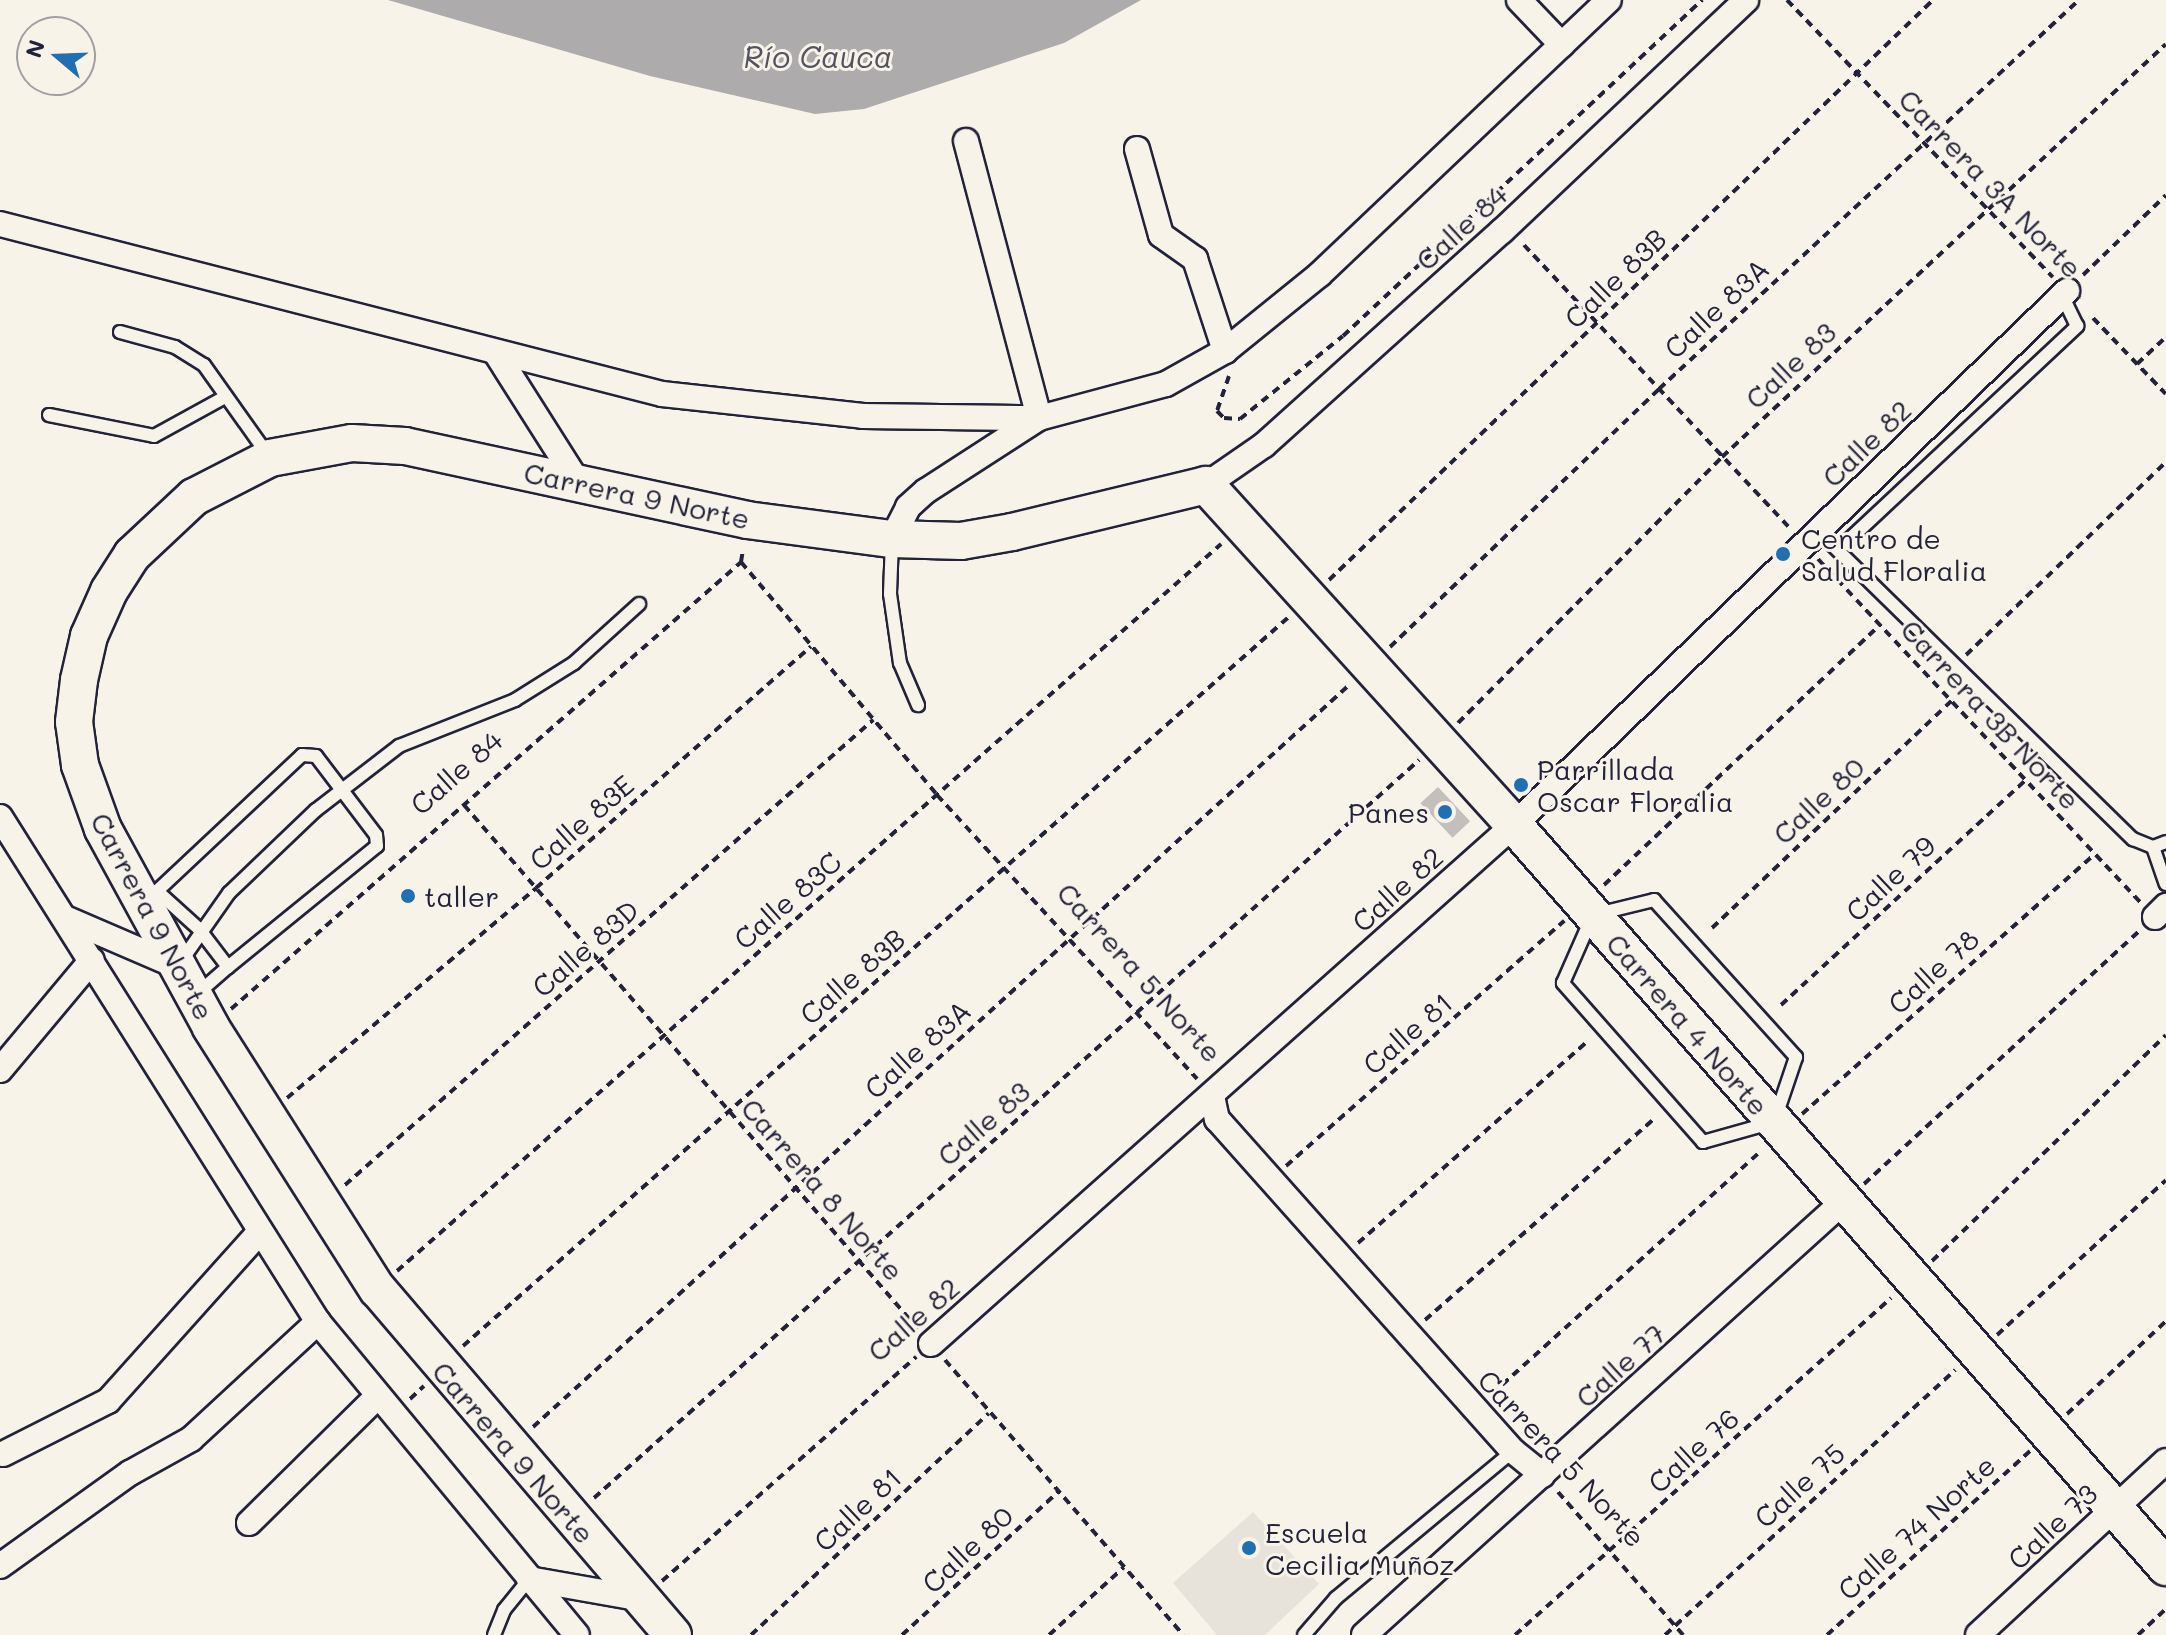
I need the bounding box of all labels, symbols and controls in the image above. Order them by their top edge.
north arrow [16,16,96,96]
text: N [18,36,51,61]
water label: Río Cauca [744,38,892,74]
street label: Carrera 3A Norte [1892,82,2090,284]
street label: Calle 84 [1408,177,1514,277]
street label: Calle 83B [1557,221,1673,335]
street label: Calle 83A [1657,251,1775,365]
street label: Calle 83 [1738,315,1842,415]
street label: Calle 82 [1815,393,1917,493]
street label: Carrera 9 Norte [521,455,753,535]
place label: Centro de Salud Floralia [1801,521,1987,587]
marker: Centro de Salud Floralia [1772,543,1794,565]
street label: Carrera 3B Norte [1894,612,2088,816]
street label: Calle 84 [403,723,509,821]
street label: Calle 80 [1766,750,1870,850]
place label: Parrillada Oscar Floralia [1537,752,1734,818]
street label: Calle 83E [522,768,640,876]
marker: Parrillada Oscar Floralia [1512,776,1530,794]
place label: Panes [1348,795,1429,829]
marker: Panes [1436,803,1454,821]
street label: Carrera 9 Norte [84,807,222,1025]
street label: Calle 79 [1838,828,1942,928]
street label: Calle 82 [1345,840,1449,938]
street label: Calle 83C [726,844,848,956]
street label: Carrera 5 Norte [1051,875,1229,1069]
place label: taller [424,879,499,913]
marker: taller [399,887,417,905]
street label: Calle 83D [525,893,645,1003]
street label: Calle 83B [792,921,912,1031]
street label: Calle 78 [1881,922,1985,1020]
street label: Carrera 4 Norte [1600,926,1776,1122]
street label: Calle 81 [1356,985,1458,1081]
street label: Calle 83A [857,993,977,1105]
street label: Calle 83 [930,1074,1036,1172]
street label: Carrera 8 Norte [735,1091,911,1287]
street label: Calle 82 [860,1270,966,1368]
street label: Calle 77 [1568,1316,1672,1414]
street label: Carrera 9 Norte [426,1354,602,1550]
street label: Carrera 5 Norte [1471,1363,1653,1553]
street label: Calle 76 [1641,1401,1745,1499]
street label: Calle 75 [1747,1436,1851,1534]
street label: Calle 74 Norte [1831,1448,2001,1606]
street label: Calle 81 [806,1460,908,1558]
street label: Calle 73 [2000,1476,2104,1576]
street label: Calle 80 [915,1499,1019,1599]
place label: Escuela Cecilia Muñoz [1265,1515,1455,1581]
marker: Escuela Cecilia Muñoz [1240,1539,1258,1557]

